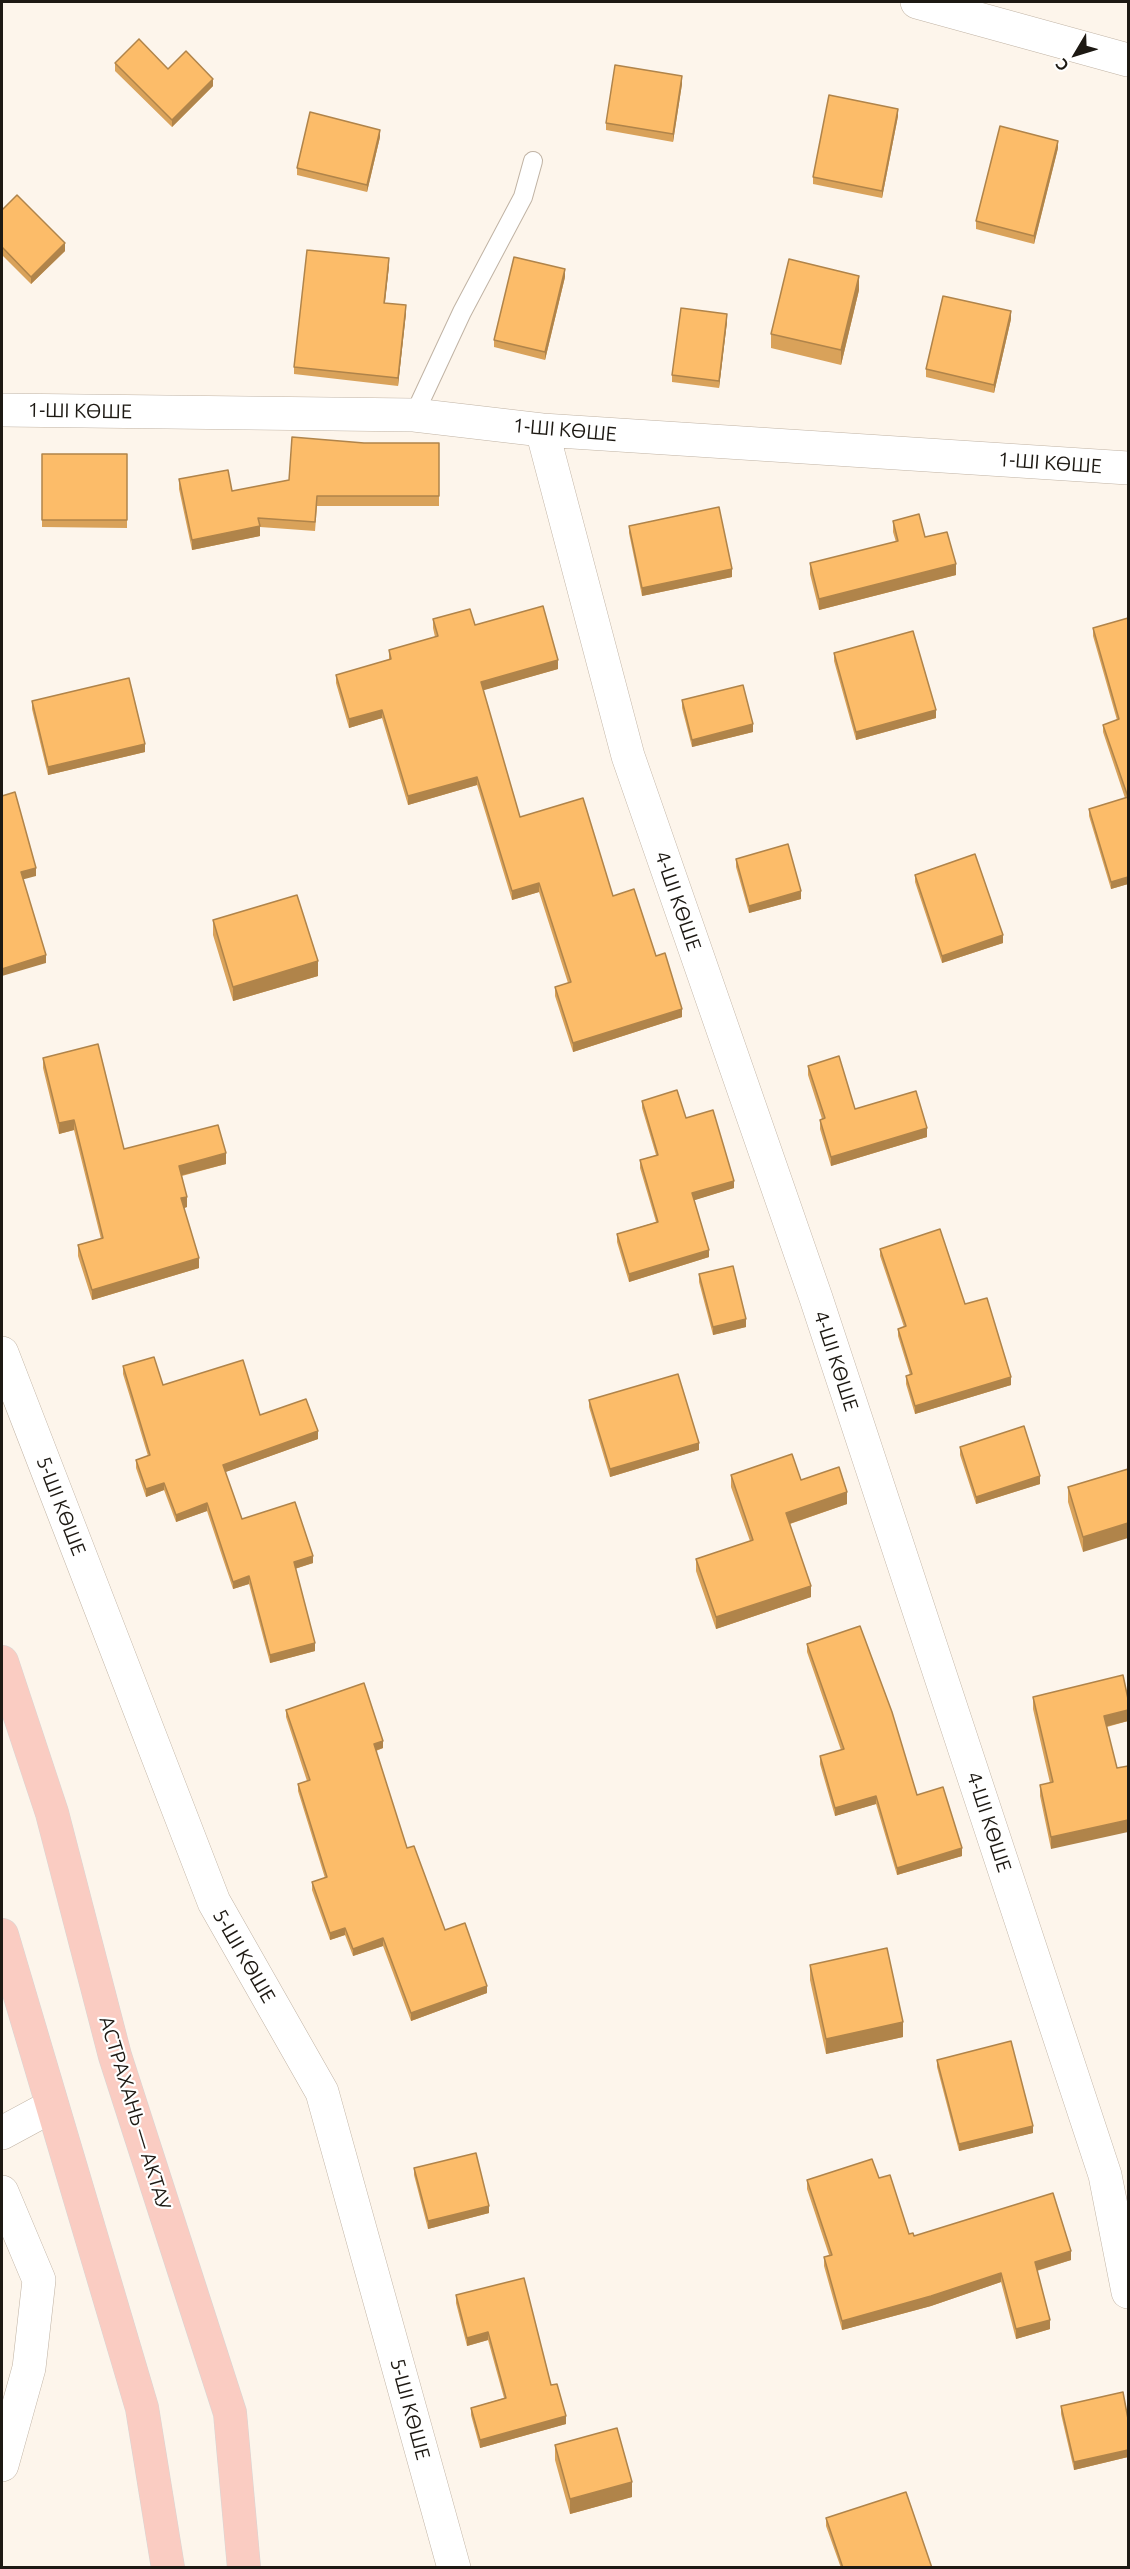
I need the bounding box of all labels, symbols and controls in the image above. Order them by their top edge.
north arrow [1046,24,1106,84]
text: С [1052,56,1072,75]
street label: 1-ШІ КӨШЕ [28,398,132,424]
street label: 1-ШІ КӨШЕ [512,414,618,446]
street label: 1-ШІ КӨШЕ [997,447,1103,479]
street label: 4-ШI КӨШЕ [650,848,706,954]
street label: 4-ШI КӨШЕ [809,1308,863,1414]
street label: 5-ШI КӨШЕ [31,1453,91,1559]
street label: 4-ШI КӨШЕ [962,1769,1016,1875]
street label: 5-ШI КӨШЕ [208,1905,280,2007]
street label: АСТРАХАНЬ — АКТАУ [94,2013,176,2213]
street label: 5-ШI КӨШЕ [385,2356,435,2462]

